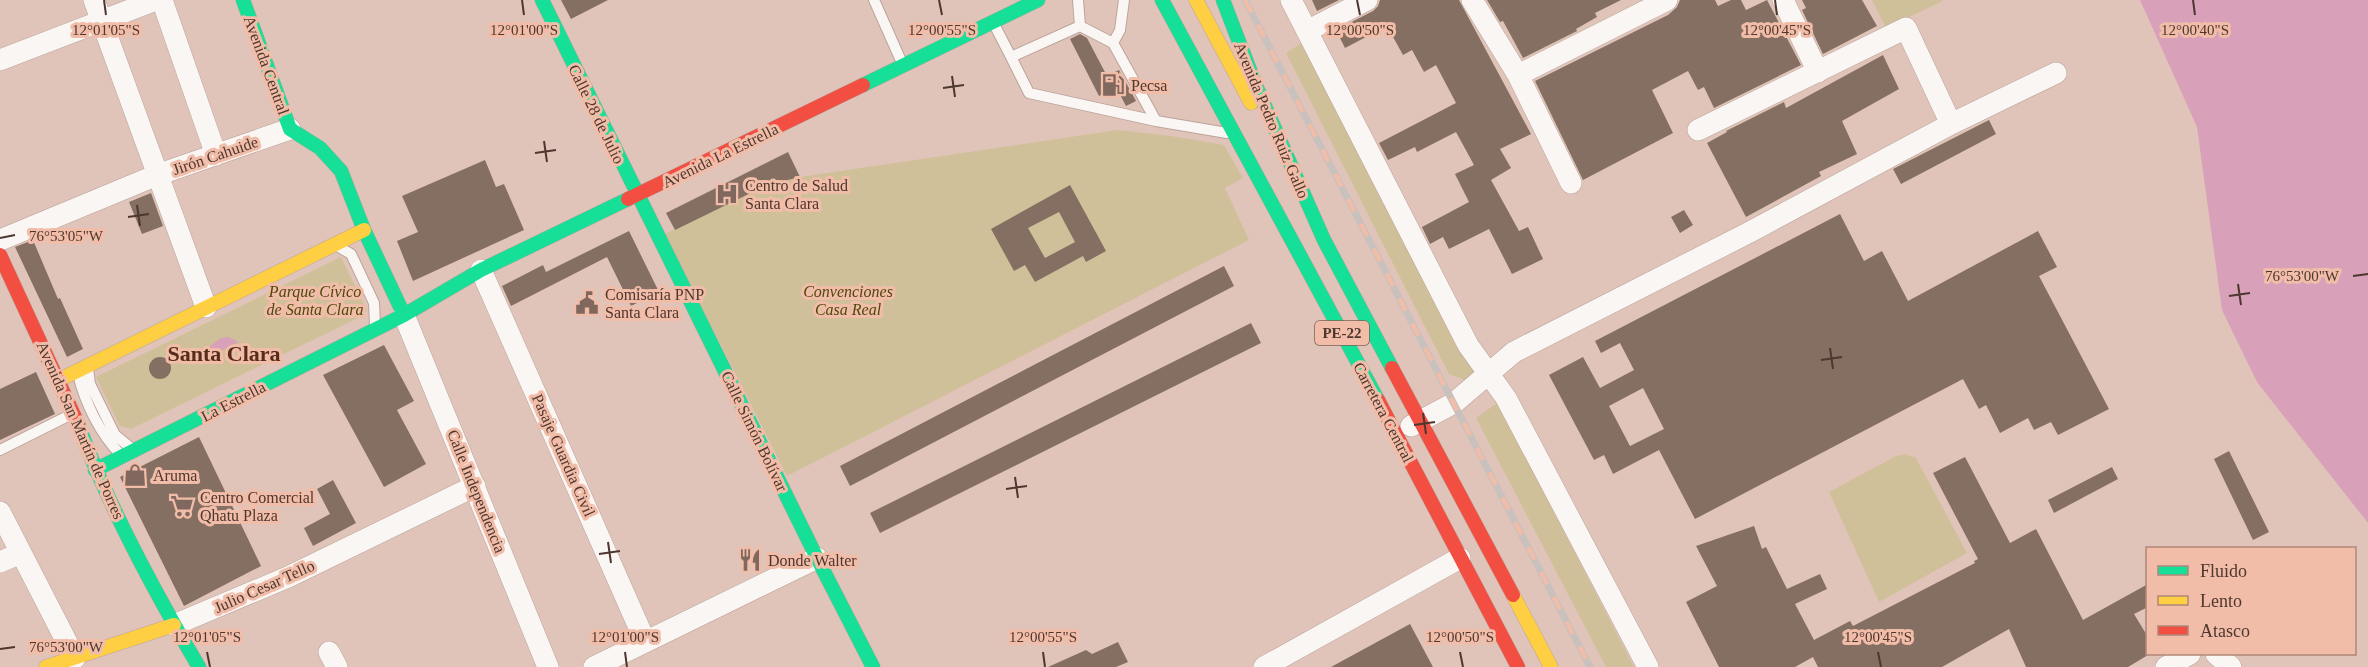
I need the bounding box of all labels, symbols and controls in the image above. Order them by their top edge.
street label: Avenida Central [241,13,293,118]
text: 12°01'05"S [72,22,140,38]
text: 12°01'00"S [490,22,558,38]
text: 12°00'55"S [908,22,976,38]
text: 12°00'50"S [1326,22,1394,38]
text: 12°00'45"S [1743,22,1811,38]
text: 12°00'40"S [2161,22,2229,38]
street label: Avenida Pedro Ruiz Gallo [1231,40,1312,201]
street label: Calle 28 de Julio [565,62,628,166]
fuel station icon: Pecsa [1100,72,1126,98]
place label: Pecsa [1131,77,1167,94]
street label: Avenida La Estrella [660,120,781,191]
street label: Jirón Cahuide [170,133,260,178]
place label: Centro de Salud Santa Clara [745,177,848,212]
hospital icon: Centro de Salud Santa Clara [714,181,740,207]
text: 76°53'05"W [29,228,104,244]
text: 76°53'00"W [2265,268,2340,284]
park label: Parque Cívico de Santa Clara [267,283,363,318]
park label: Convenciones Casa Real [803,283,893,318]
place label: Comisaría PNP Santa Clara [605,286,704,321]
public building icon: Comisaría PNP Santa Clara [574,290,600,316]
road number: PE-22 [1315,321,1369,345]
street label: Avenida San Martín de Porres [34,339,127,522]
district label: Santa Clara [167,341,281,366]
street label: Carretera Central [1350,359,1417,466]
street label: Calle Simón Bolívar [718,368,791,495]
street label: La Estrella [198,378,268,425]
street label: Pasaje Guardia Civil [528,391,598,520]
street label: Calle Independencia [443,427,509,555]
shop icon: Aruma [122,462,148,488]
place label: Aruma [153,467,197,484]
place label: Centro Comercial Qhatu Plaza [200,489,315,524]
supermarket icon: Centro Comercial Qhatu Plaza [169,493,195,519]
restaurant icon: Donde Walter [737,547,763,573]
legend [2146,547,2356,655]
place label: Donde Walter [768,552,857,569]
street label: Julio Cesar Tello [211,557,317,616]
text: Fluido [2200,561,2247,581]
text: Lento [2200,591,2242,611]
text: Atasco [2200,621,2250,641]
text: 12°01'05"S [173,629,241,645]
text: 12°01'00"S [591,629,659,645]
text: 12°00'55"S [1009,629,1077,645]
text: 12°00'50"S [1426,629,1494,645]
text: 12°00'45"S [1844,629,1912,645]
text: 76°53'00"W [29,639,104,655]

